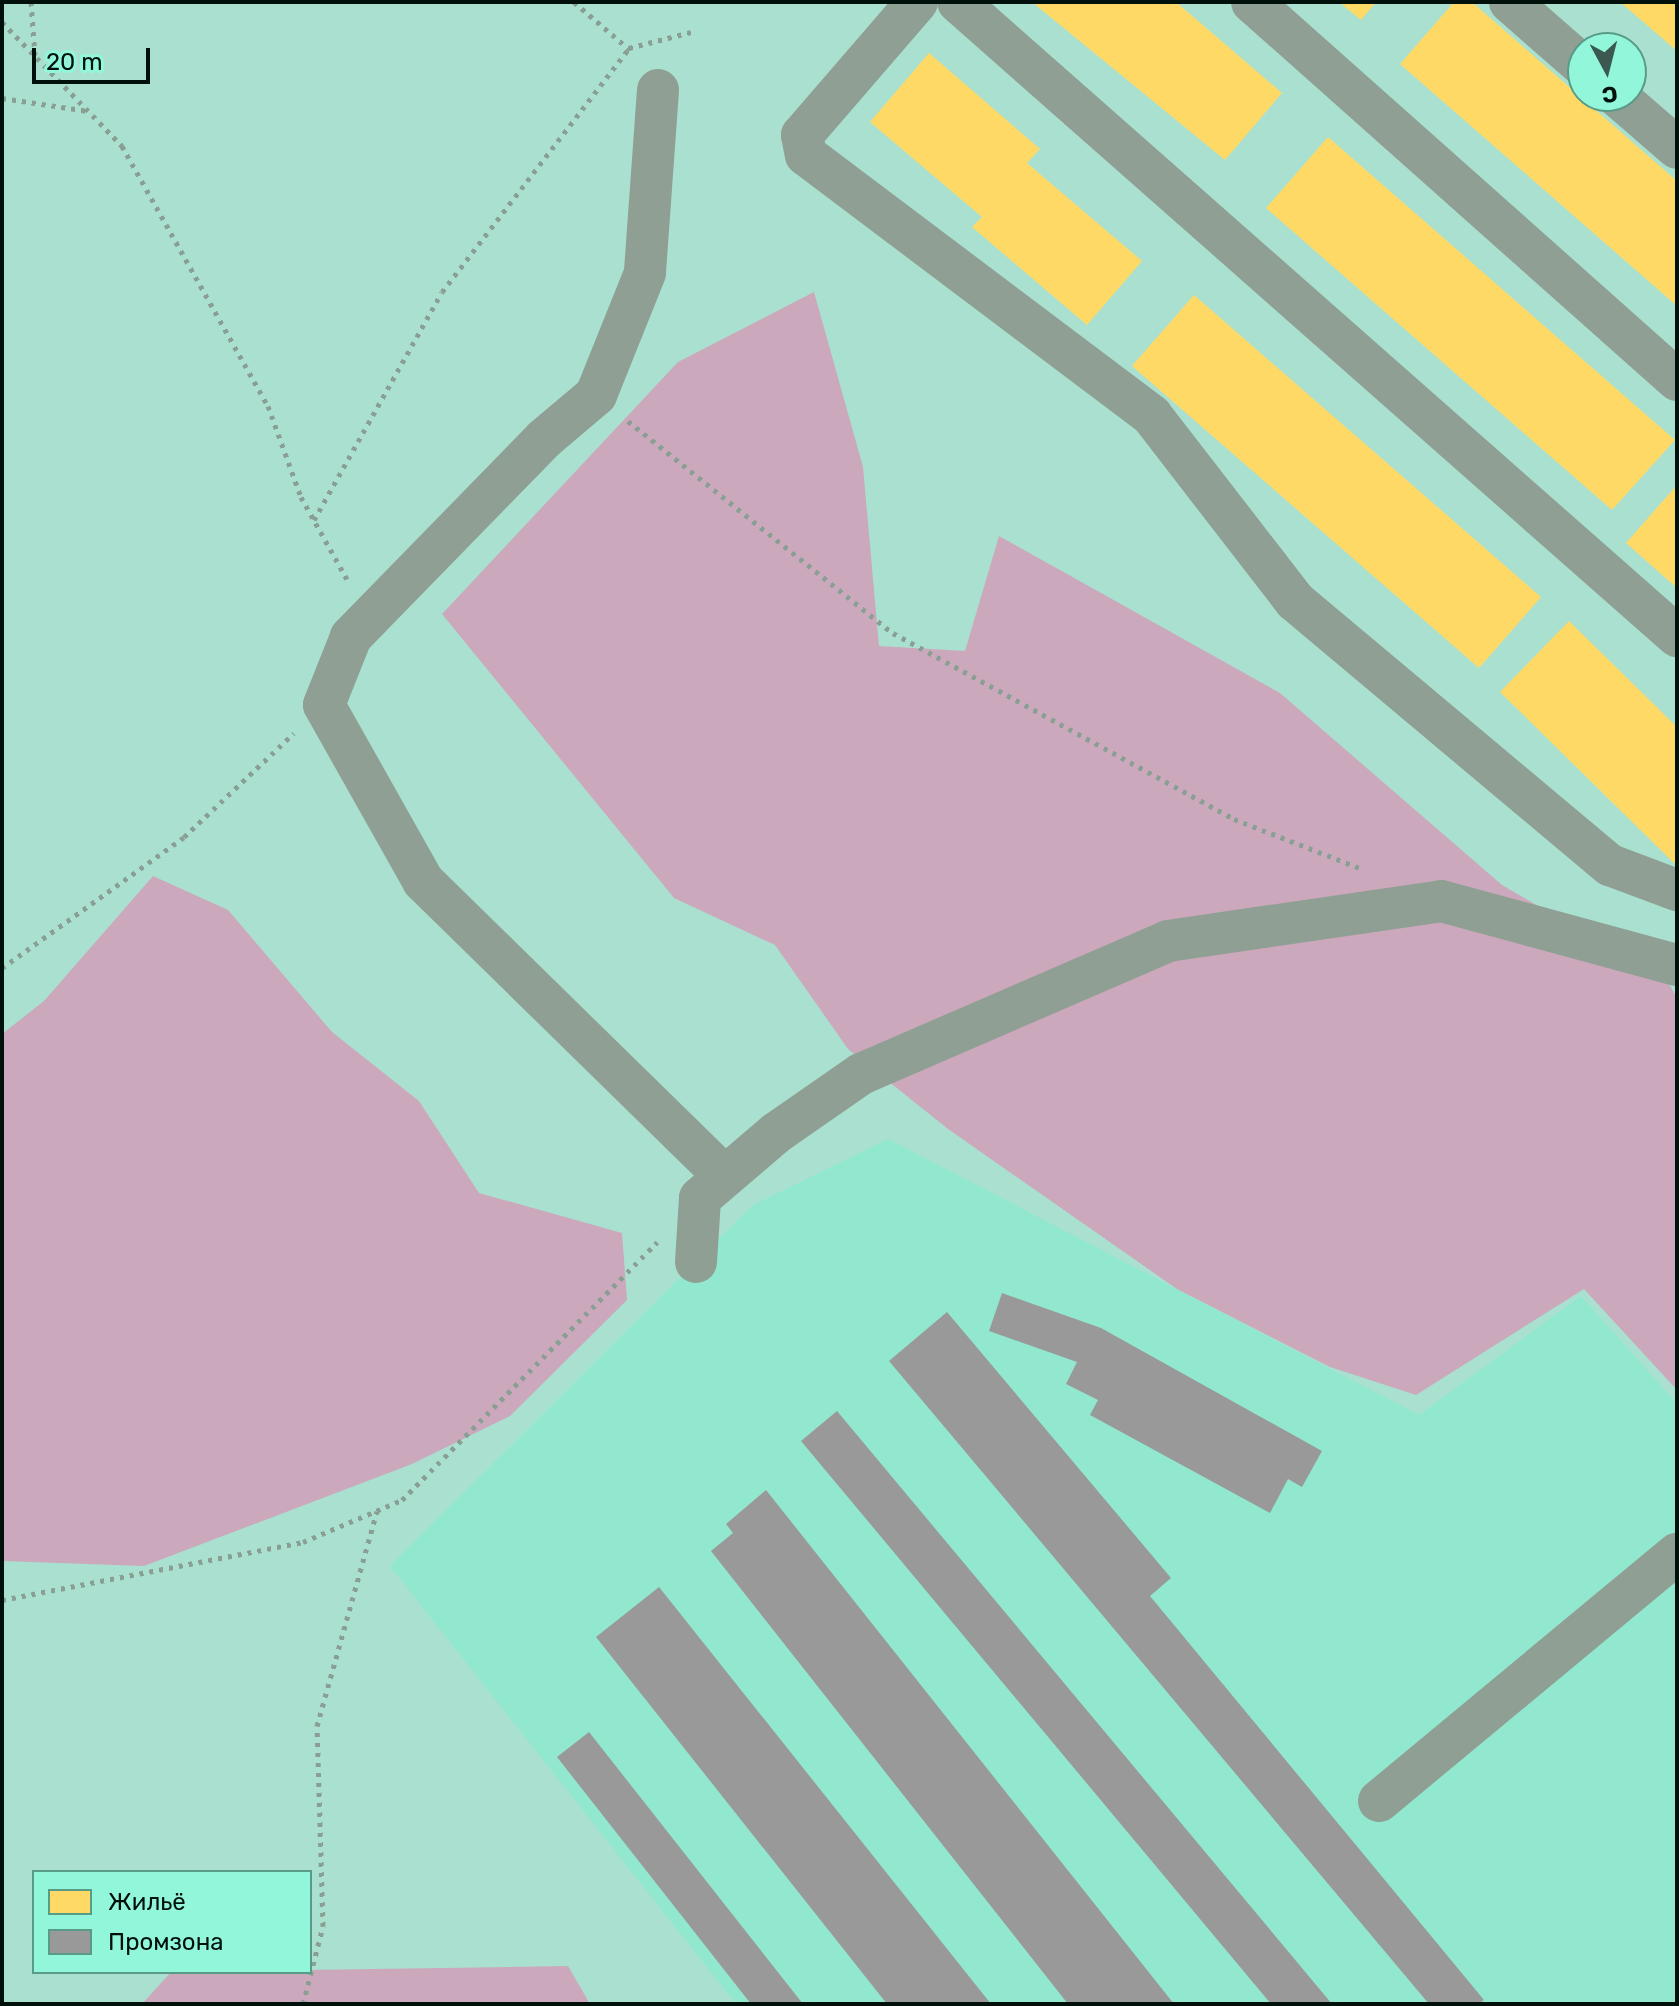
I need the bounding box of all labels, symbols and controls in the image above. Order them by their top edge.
scale bar [36,32,154,82]
north arrow [1567,32,1647,112]
text: 20 m [46,48,103,76]
text: С [1600,80,1619,109]
legend [32,1870,312,1974]
text: Жильё [108,1888,186,1916]
text: Промзона [108,1928,224,1956]

